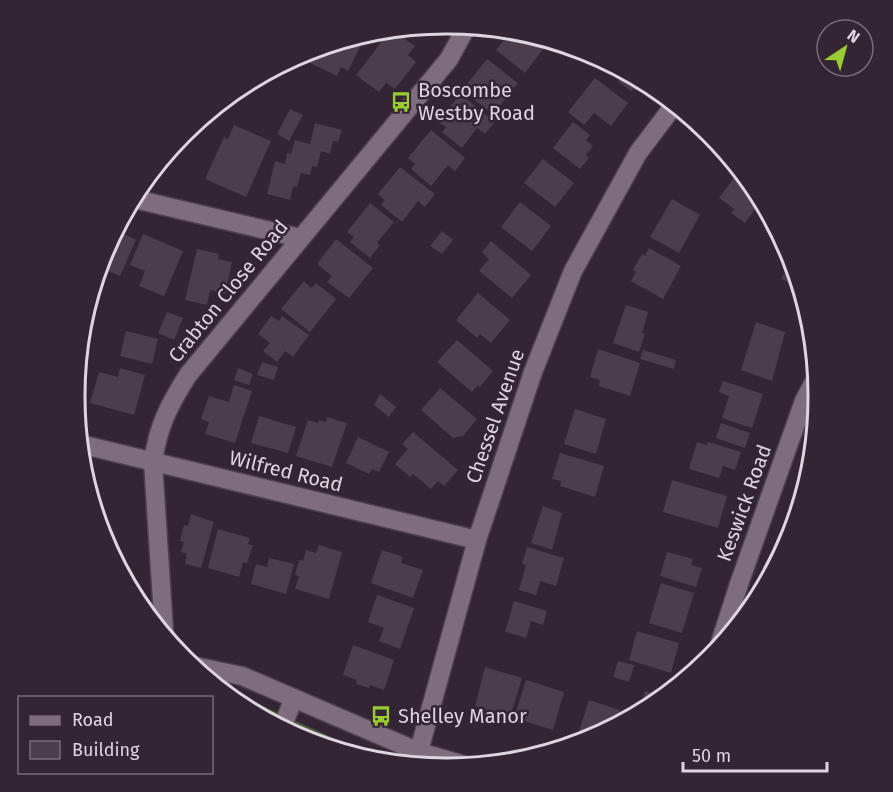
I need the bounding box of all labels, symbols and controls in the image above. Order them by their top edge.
north arrow [815,18,875,78]
text: N [844,25,863,47]
place label: Boscombe Westby Road [418,78,535,125]
bus stop icon: Boscombe Westby Road [389,90,413,114]
street label: Crabton Close Road [163,215,293,367]
street label: Chessel Avenue [461,346,529,486]
street label: Keswick Road [712,441,776,565]
street label: Wilfred Road [227,445,345,497]
legend [18,696,213,774]
bus stop icon: Shelley Manor [369,704,393,728]
place label: Shelley Manor [398,704,527,728]
text: Road [72,709,114,731]
scale bar [683,735,827,773]
text: Building [72,739,140,761]
text: 50 m [692,745,731,767]

